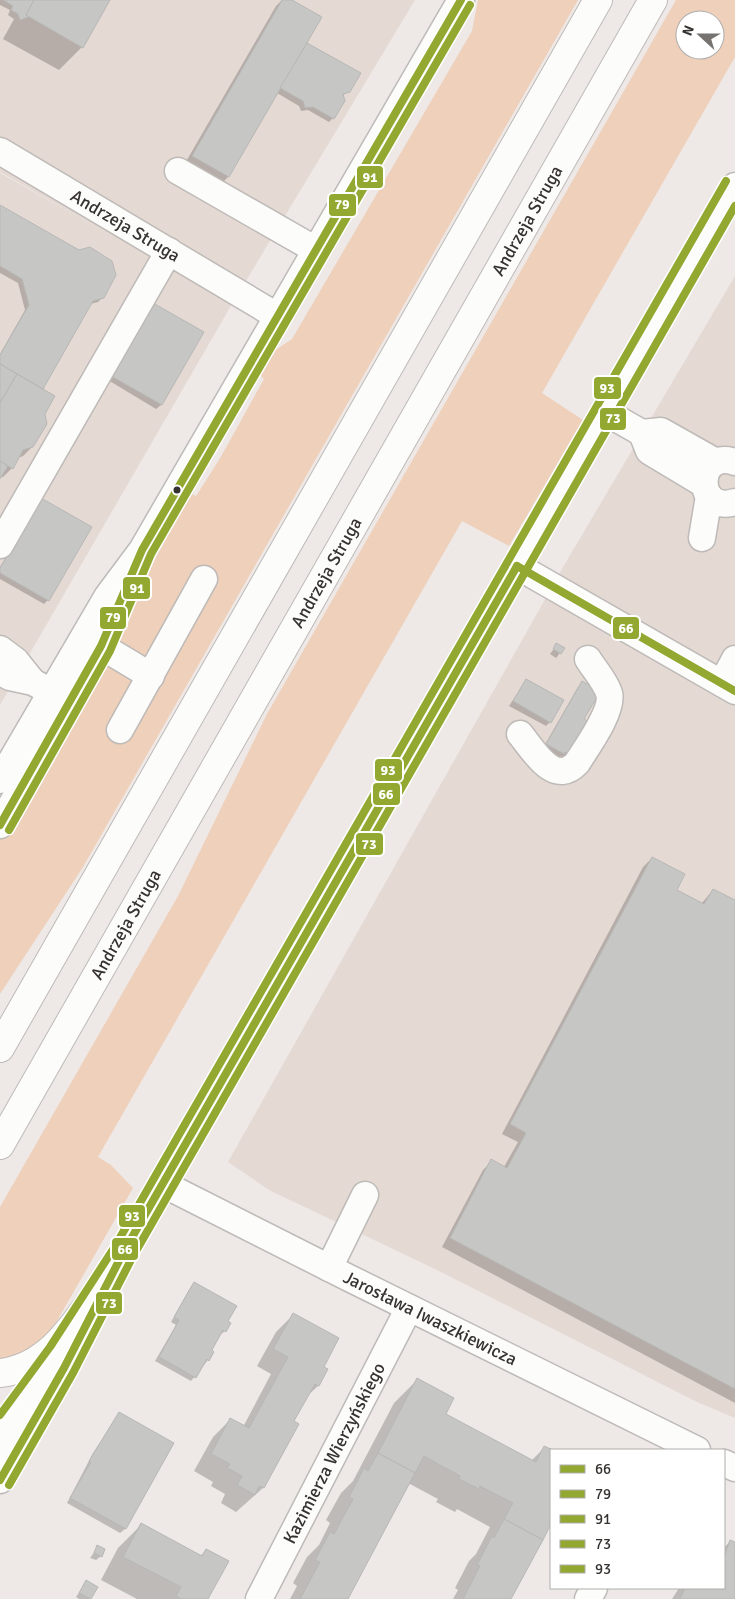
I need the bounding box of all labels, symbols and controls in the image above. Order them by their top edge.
north arrow [675,10,725,60]
text: N [679,23,698,38]
street label: Andrzeja Struga [487,162,567,280]
line badge: 91 [356,165,384,189]
text: 91 [362,169,378,186]
street label: Andrzeja Struga [67,185,184,267]
line badge: 79 [328,193,357,217]
text: 79 [334,196,350,213]
line badge: 93 [593,376,622,400]
text: 93 [599,380,615,397]
line badge: 73 [599,407,627,431]
text: 73 [605,410,621,427]
unlabelled marker [172,485,182,495]
street label: Andrzeja Struga [286,513,367,632]
line badge: 91 [122,576,151,600]
text: 91 [129,580,145,597]
line badge: 79 [99,606,127,630]
text: 79 [105,609,121,626]
line badge: 66 [612,616,640,640]
text: 66 [618,620,634,637]
line badge: 93 [374,758,403,782]
text: 93 [380,762,396,779]
line badge: 66 [372,782,401,806]
text: 66 [378,786,394,803]
line badge: 73 [355,832,384,856]
text: 73 [361,836,377,853]
street label: Andrzeja Struga [86,865,166,983]
line badge: 93 [118,1204,146,1228]
text: 93 [124,1208,140,1225]
line badge: 66 [111,1237,139,1261]
text: 66 [117,1241,133,1258]
street label: Jarosława Iwaszkiewicza [340,1266,521,1370]
line badge: 73 [95,1291,123,1315]
text: 73 [101,1295,117,1312]
street label: Kazimierza Wierzyńskiego [278,1359,390,1548]
legend [550,1449,725,1589]
text: 66 [595,1460,611,1478]
text: 79 [595,1485,611,1503]
text: 91 [595,1510,611,1528]
text: 73 [595,1535,611,1553]
text: 93 [595,1560,611,1578]

